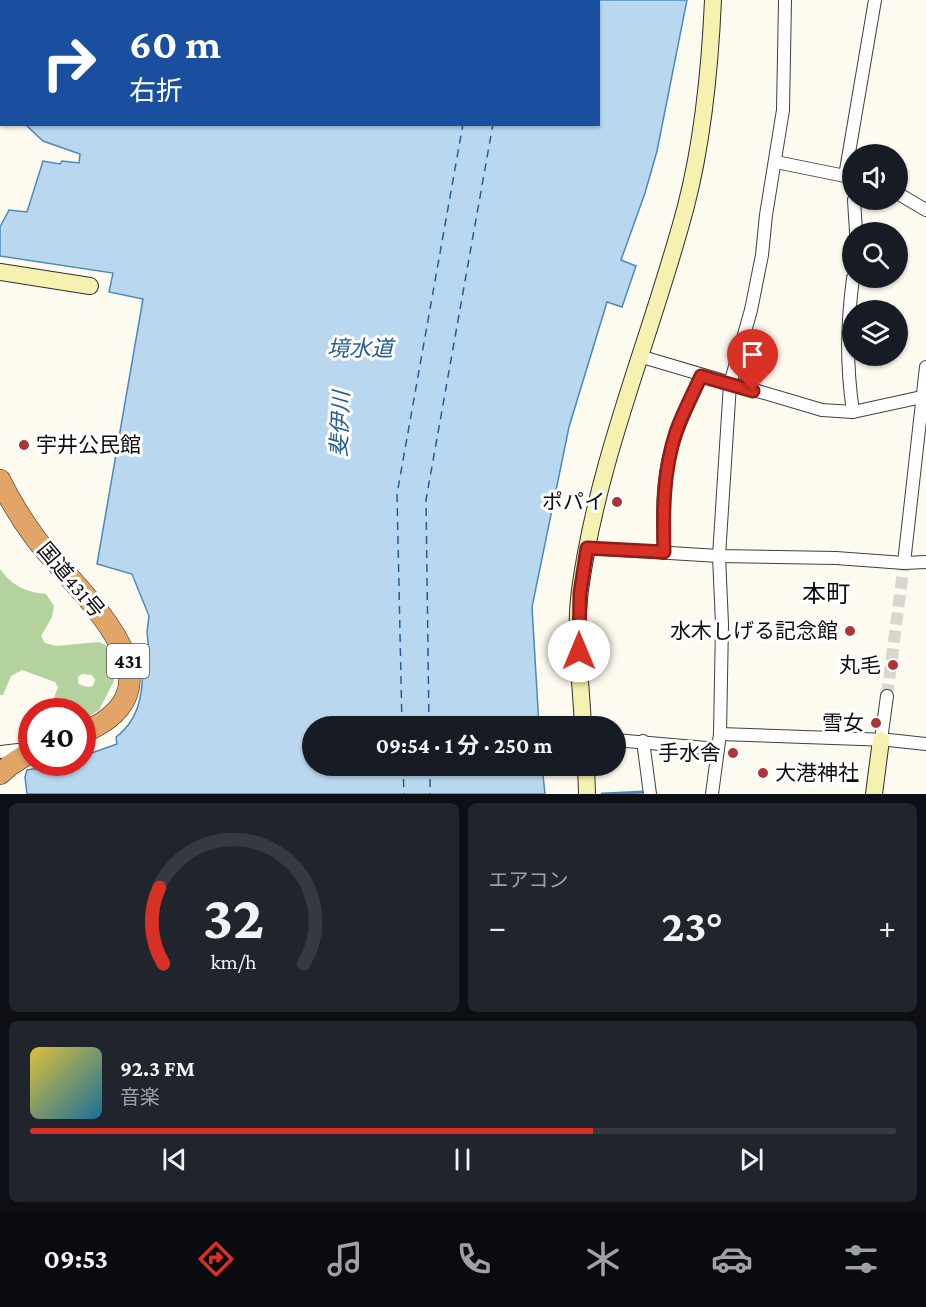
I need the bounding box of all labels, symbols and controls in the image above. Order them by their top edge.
text: 60 m [129,20,221,67]
icon: right [30,24,108,102]
text: 右折 [129,76,183,106]
map controls [842,144,908,366]
button: sound [842,144,908,210]
button: search [842,222,908,288]
button: layers [842,300,908,366]
pin [727,329,778,391]
water label: 境水道 [327,336,396,361]
icon: arrive [736,338,769,371]
water label: 斐伊川 [326,389,354,457]
place label: 宇井公民館 [36,433,141,457]
marker: 宇井公民館 [17,438,31,452]
place label: ポパイ [542,490,605,514]
marker: ポパイ [610,495,624,509]
street label: 国道431号 [33,538,109,622]
district label: 本町 [802,580,850,607]
position arrow [547,619,611,683]
place label: 水木しげる記念館 [670,619,838,643]
marker: 水木しげる記念館 [843,624,857,638]
road number: 431 [107,644,149,678]
place label: 丸毛 [839,653,881,677]
marker: 丸毛 [886,658,900,672]
speed limit sign: 40 [18,698,96,776]
place label: 雪女 [822,711,864,735]
marker: 雪女 [869,716,883,730]
text: 09:54 · 1 分 · 250 m [376,733,552,758]
place label: 手水舎 [658,741,721,765]
marker: 手水舎 [726,746,740,760]
place label: 大港神社 [775,761,859,785]
marker: 大港神社 [756,766,770,780]
text: エアコン [489,869,569,891]
text: 32 [203,882,265,951]
text: 23° [661,901,723,951]
text: − [489,908,506,945]
text: + [879,908,896,945]
text: km/h [211,951,257,975]
text: 92.3 FM [120,1056,195,1081]
text: 音楽 [120,1086,160,1108]
icon: previous [158,1143,191,1176]
icon: pause [446,1143,479,1176]
icon: next [735,1143,768,1176]
icon: directions [195,1238,237,1280]
icon: music [324,1238,366,1280]
icon: phone [453,1238,495,1280]
icon: climate [582,1238,624,1280]
icon: car [711,1238,753,1280]
icon: filters [840,1238,882,1280]
text: 09:53 [44,1244,108,1274]

